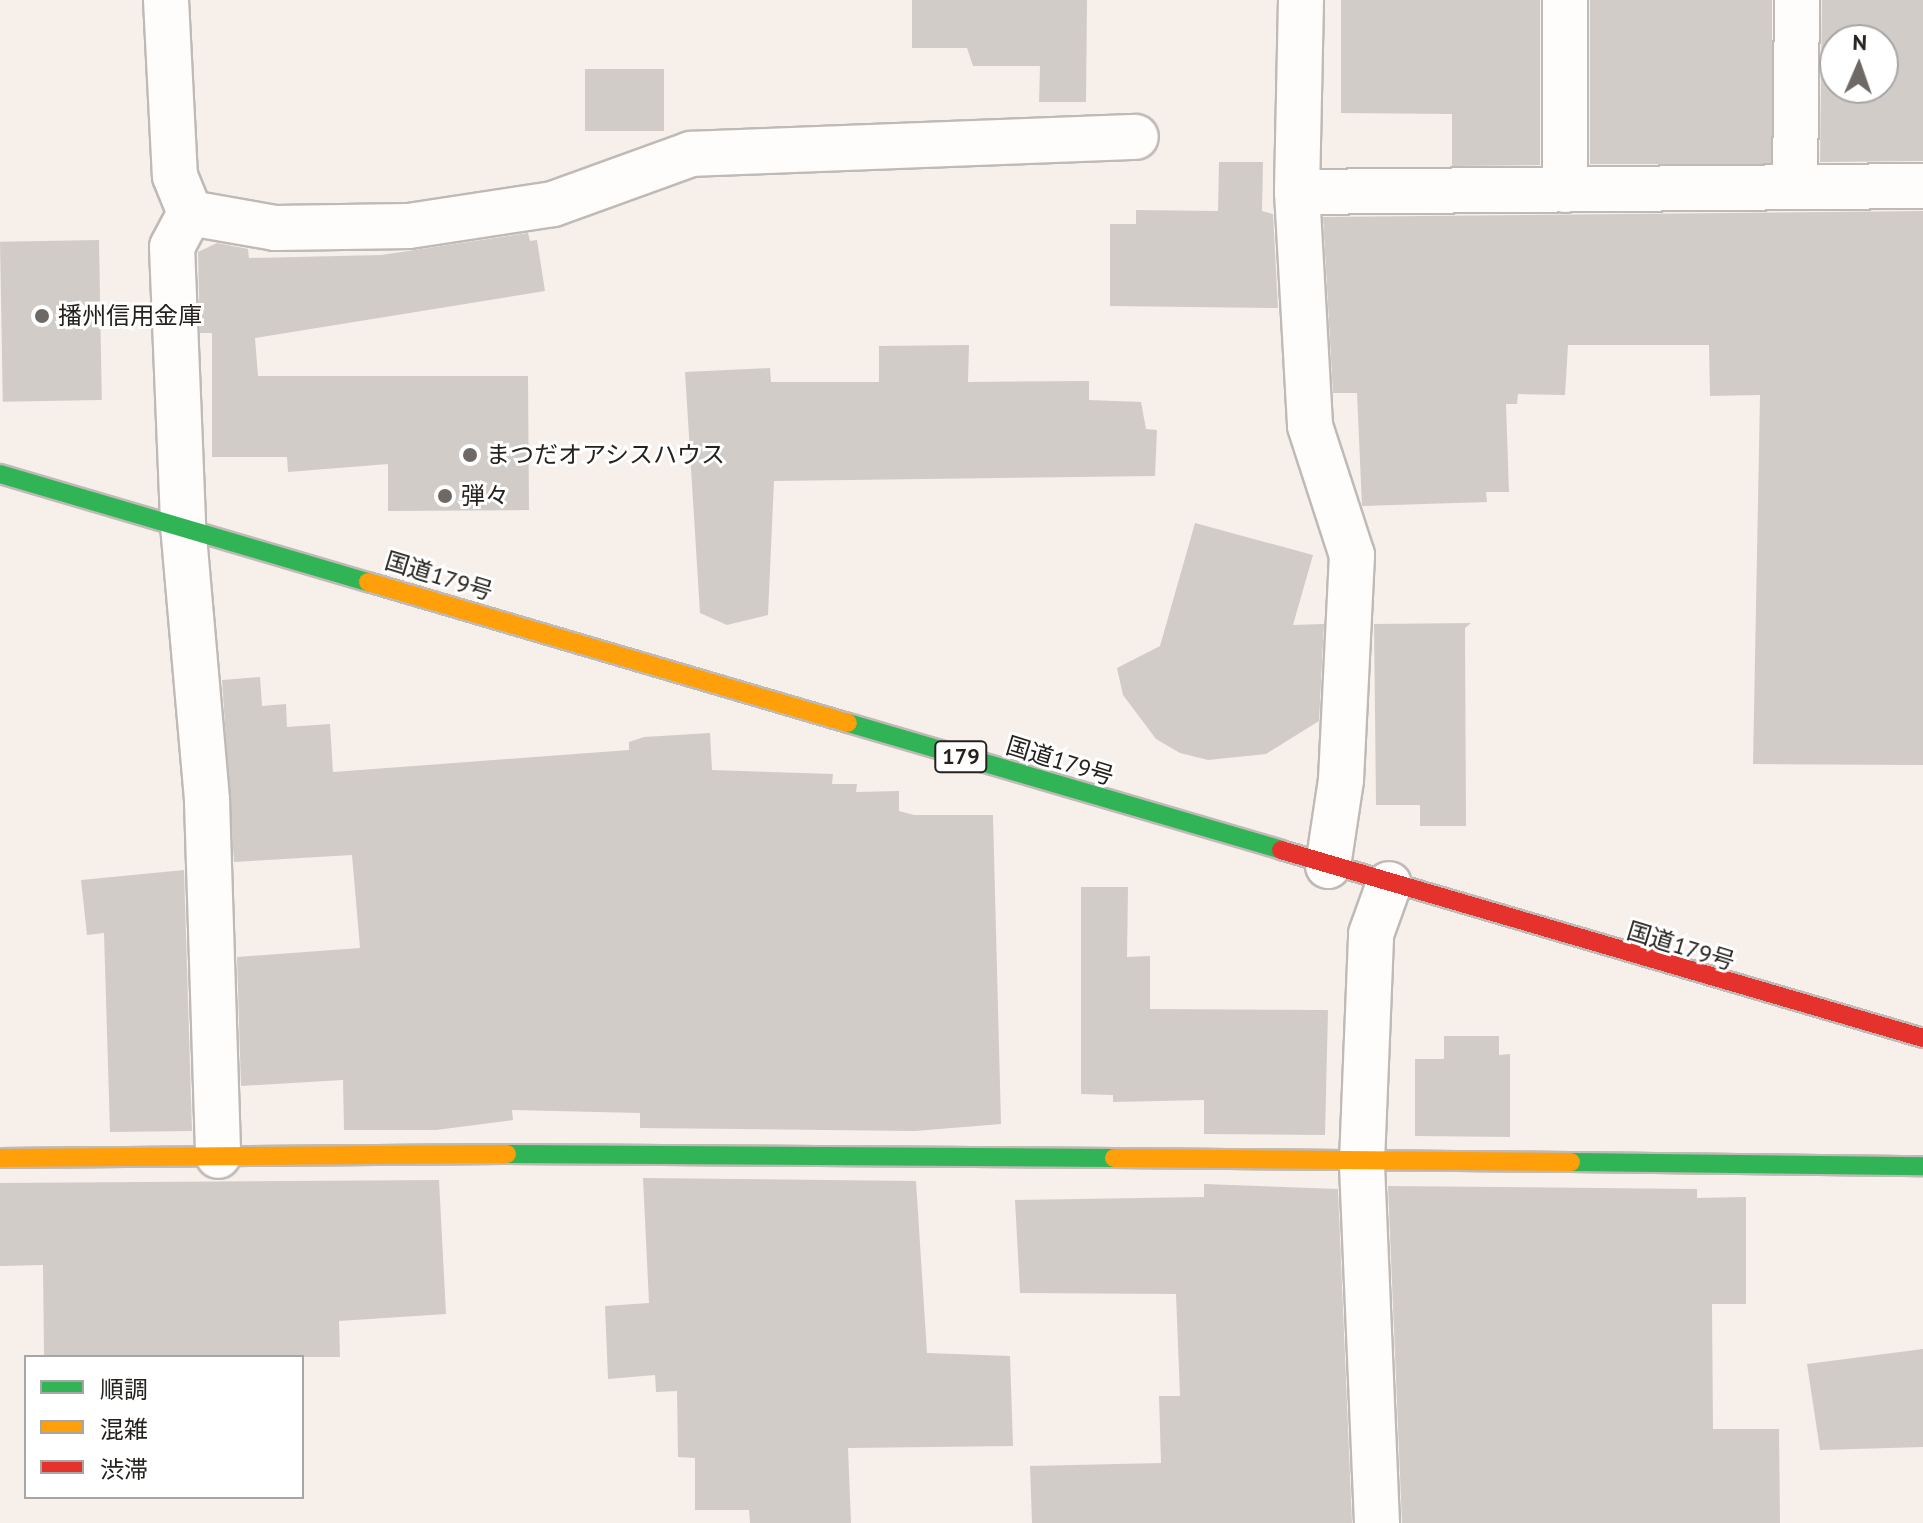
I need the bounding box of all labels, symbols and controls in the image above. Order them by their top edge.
north arrow [1819,24,1899,104]
text: N [1852,28,1867,56]
place label: 播州信用金庫 [58,302,202,330]
marker: 播州信用金庫 [33,307,51,325]
place label: まつだオアシスハウス [486,441,726,469]
marker: まつだオアシスハウス [461,446,479,464]
place label: 弾々 [461,482,509,510]
marker: 弾々 [436,487,454,505]
street label: 国道179号 [382,546,496,606]
street label: 国道179号 [1003,731,1117,791]
road number: 179 [933,739,989,775]
street label: 国道179号 [1624,916,1738,976]
legend [24,1355,304,1499]
text: 順調 [100,1374,148,1405]
text: 混雑 [100,1414,148,1445]
text: 渋滞 [100,1454,148,1485]

